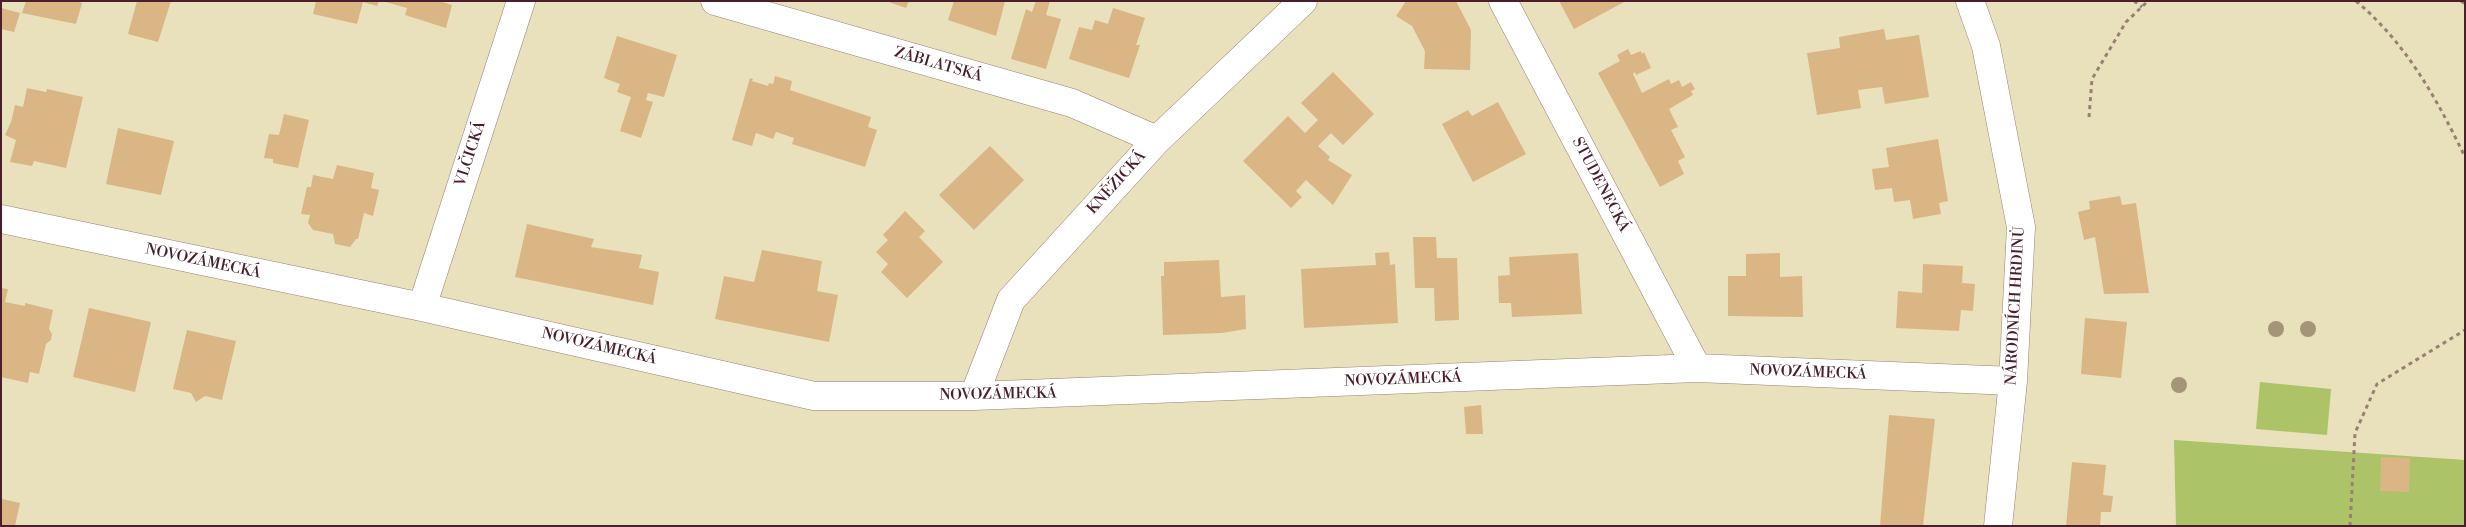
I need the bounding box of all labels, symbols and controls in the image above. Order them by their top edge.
street label: ZÁBLATSKÁ [892,44,984,86]
street label: VLČICKÁ [452,119,490,189]
street label: STUDENECKÁ [1568,135,1632,235]
street label: KNĚŽICKÁ [1084,148,1150,218]
street label: NÁRODNÍCH HRDINŮ [2003,226,2029,386]
street label: NOVOZÁMECKÁ [144,241,262,283]
street label: NOVOZÁMECKÁ [540,325,658,369]
street label: NOVOZÁMECKÁ [1749,362,1867,384]
street label: NOVOZÁMECKÁ [1344,369,1462,391]
street label: NOVOZÁMECKÁ [939,385,1057,405]

